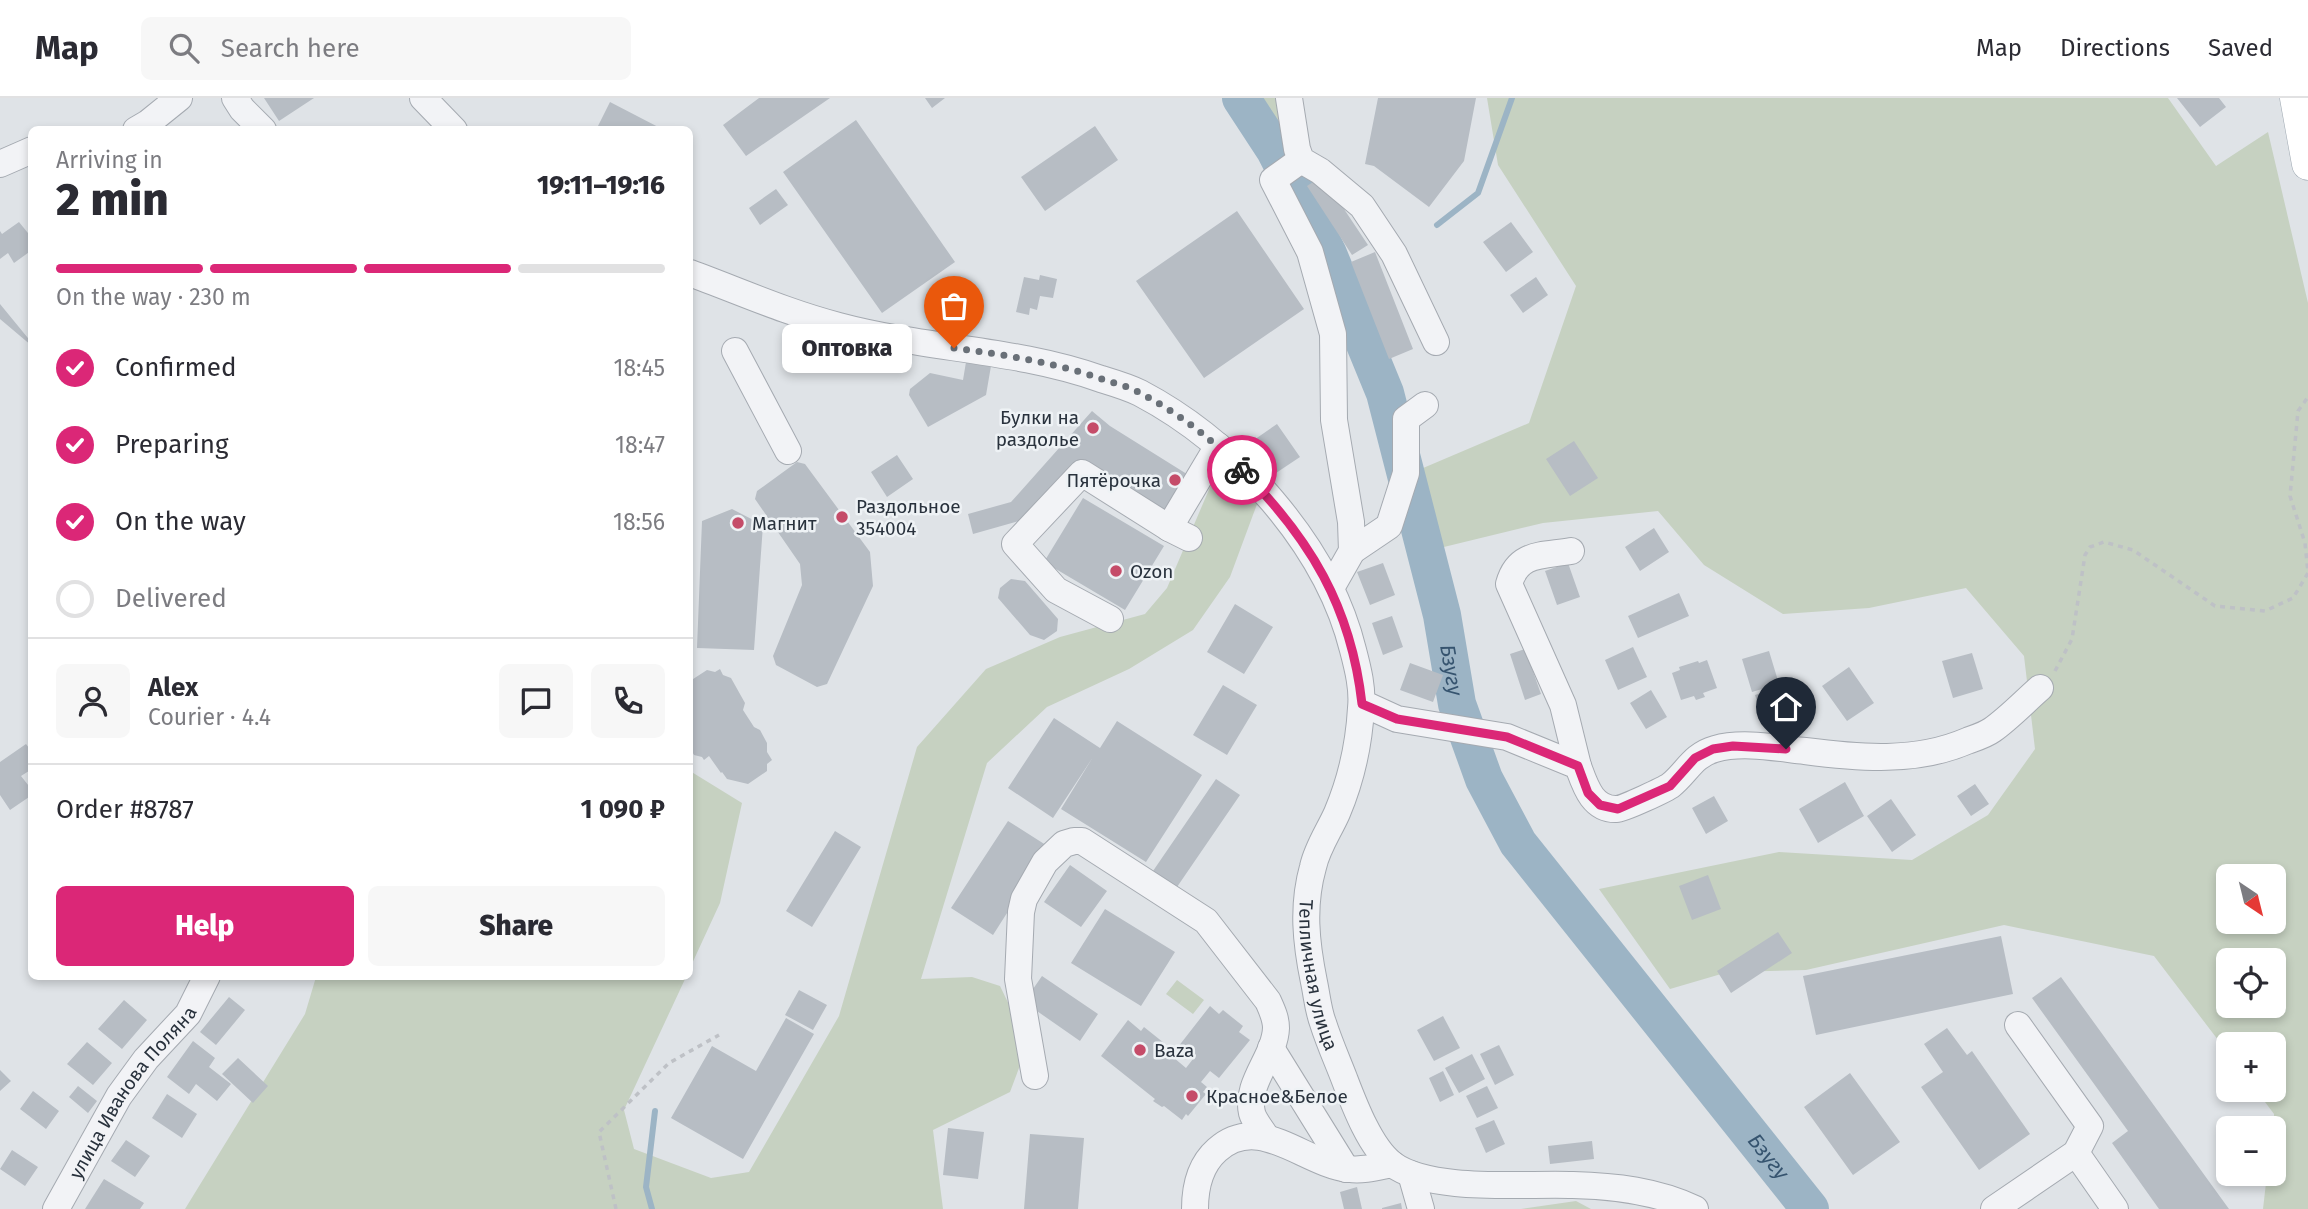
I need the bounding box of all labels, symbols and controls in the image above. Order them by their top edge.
search box [141,17,631,80]
text: Map [35,28,99,68]
icon: search [165,29,203,67]
text: Search here [221,33,360,64]
text: Map [1976,34,2022,62]
text: Directions [2060,34,2170,62]
text: Saved [2208,34,2273,62]
text: Arriving in [56,146,163,174]
text: 19:11–19:16 [537,170,665,201]
text: 2 min [56,172,169,227]
pin [924,276,984,348]
text: On the way · 230 m [56,283,251,311]
icon: bag [935,287,973,325]
callout: Оптовка [782,324,912,372]
text: Оптовка [802,334,892,362]
icon: check [56,349,94,387]
text: Confirmed [115,352,236,383]
text: 18:45 [613,354,665,382]
place label: Булки на раздолье [996,406,1079,451]
marker: Булки на раздолье [1085,420,1101,436]
icon: check [56,426,94,464]
text: Preparing [115,429,228,460]
text: 18:47 [615,431,665,459]
courier [1207,435,1277,505]
icon: bike [1223,451,1261,489]
place label: Пятёрочка [1066,469,1161,492]
marker: Пятёрочка [1167,472,1183,488]
place label: Раздольное 354004 [856,495,961,540]
icon: check [56,503,94,541]
text: On the way [115,506,246,537]
text: 18:56 [613,508,665,536]
marker: Раздольное 354004 [834,509,850,525]
place label: Магнит [752,512,817,535]
marker: Магнит [730,515,746,531]
place label: Ozon [1130,560,1173,583]
marker: Ozon [1108,563,1124,579]
text: Delivered [115,583,227,614]
water label: Бзугу [1434,642,1468,698]
button: person [56,664,130,738]
button: chat [499,664,573,738]
button: phone [591,664,665,738]
text: Alex [148,672,198,703]
pin [1756,677,1816,749]
icon: home [1767,688,1805,726]
text: Courier · 4.4 [148,703,271,731]
text: Order #8787 [56,794,194,825]
text: 1 090 ₽ [580,794,665,825]
north arrow [2216,864,2286,934]
map controls [2216,864,2286,1186]
button: Help [56,886,354,966]
button: Share [368,886,665,966]
street label: Тепличная улица [1294,899,1343,1054]
button: locate [2216,948,2286,1018]
street label: улица Иванова Поляна [64,1003,202,1183]
button: + [2216,1032,2286,1102]
place label: Baza [1154,1039,1194,1062]
marker: Baza [1132,1042,1148,1058]
place label: Красное&Белое [1206,1085,1348,1108]
marker: Красное&Белое [1184,1088,1200,1104]
button: − [2216,1116,2286,1186]
water label: Бзугу [1742,1128,1795,1186]

